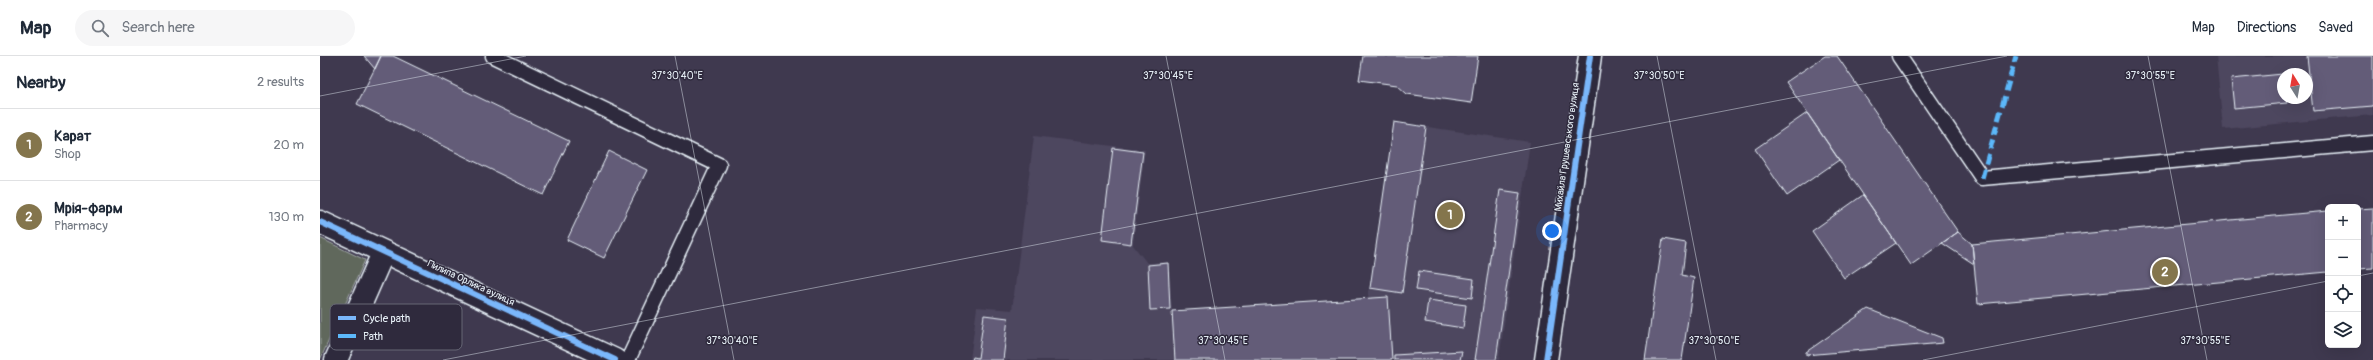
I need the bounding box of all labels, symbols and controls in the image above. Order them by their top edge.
search box [75,10,355,46]
text: Map [20,16,51,40]
icon: search [89,17,111,39]
text: Search here [121,18,195,37]
text: Map [2192,19,2215,36]
text: Directions [2237,19,2296,36]
text: Saved [2318,19,2353,36]
north arrow [2277,68,2313,104]
text: 37°30'40"E [651,70,703,82]
text: 37°30'45"E [1143,70,1193,82]
text: 37°30'50"E [1633,70,1685,82]
text: 37°30'55"E [2125,70,2175,82]
text: Nearby [16,72,65,93]
text: 2 results [257,74,304,90]
street label: Михайла Грушевського вулиця [1552,82,1582,212]
text: Карат [54,127,91,146]
text: 1 [26,137,32,153]
text: 20 m [273,137,304,153]
text: Shop [54,146,81,162]
text: Мрія-фарм [54,199,123,218]
pin: 1 [1437,200,1463,230]
map controls [2325,204,2361,348]
button: + [2325,204,2361,240]
text: 2 [25,209,33,225]
text: 130 m [268,209,304,225]
text: Pharmacy [54,218,108,234]
your location [1542,221,1562,241]
button: − [2325,240,2361,276]
pin: 2 [2152,257,2178,287]
street label: Пилипа Орлика вулиця [426,258,517,309]
button: locate [2325,276,2361,312]
legend [330,304,462,350]
text: Cycle path [363,312,410,325]
button: layers [2325,312,2361,348]
text: Path [363,330,383,343]
text: 37°30'40"E [706,335,758,347]
text: 37°30'45"E [1198,335,1248,347]
text: 37°30'50"E [1688,335,1740,347]
text: 37°30'55"E [2180,335,2230,347]

